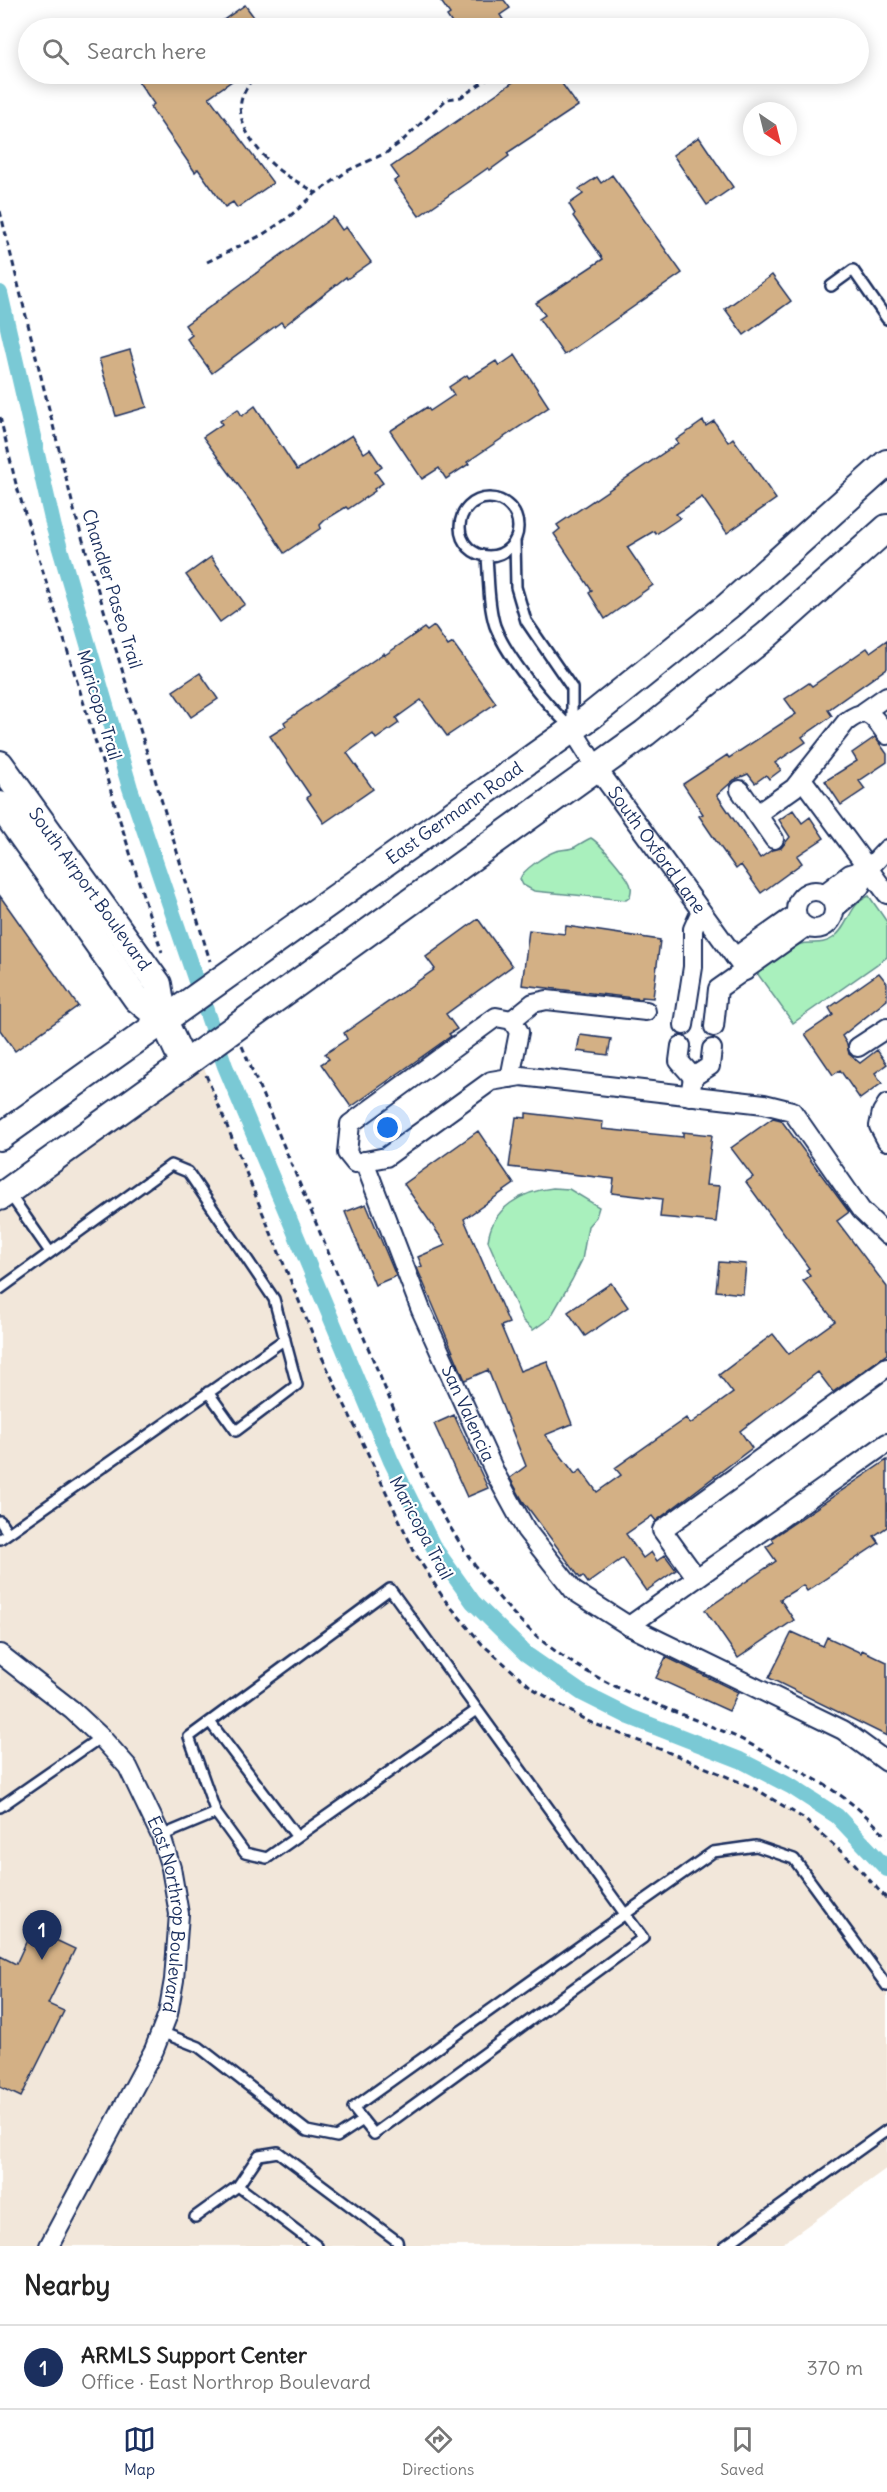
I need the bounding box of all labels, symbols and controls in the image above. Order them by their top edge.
search box [18,18,869,84]
icon: search [39,35,72,68]
text: Search here [87,37,206,65]
north arrow [743,102,797,156]
street label: Chandler Paseo Trail [77,506,148,671]
street label: Maricopa Trail [72,647,127,763]
street label: East Germann Road [381,756,527,869]
street label: South Oxford Lane [603,782,711,918]
street label: South Airport Boulevard [24,803,157,975]
your location [373,1113,402,1142]
street label: San Valencia [437,1361,500,1465]
street label: Maricopa Trail [385,1472,458,1583]
street label: East Northrop Boulevard [142,1812,191,2015]
pin: 1 [22,1910,62,1960]
text: Nearby [24,2269,110,2302]
text: ARMLS Support Center [81,2341,307,2369]
text: 1 [40,2355,47,2380]
text: 370 m [806,2355,863,2380]
text: Office · East Northrop Boulevard [81,2369,371,2394]
tab: Map [123,2423,156,2479]
tab: Directions [402,2423,474,2479]
tab: Saved [720,2423,764,2479]

